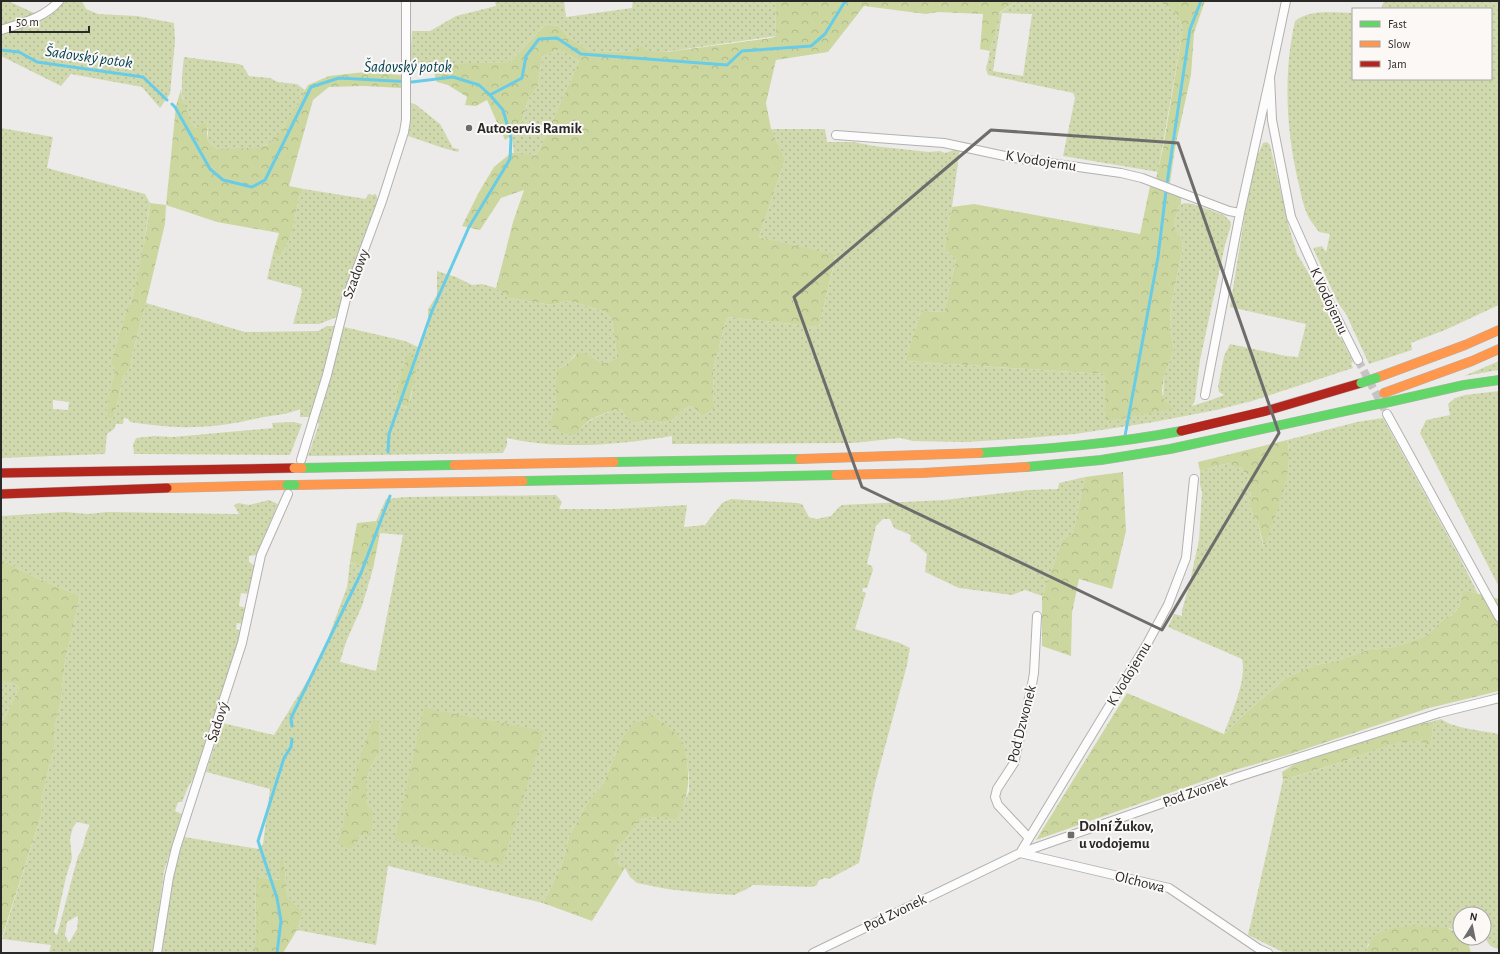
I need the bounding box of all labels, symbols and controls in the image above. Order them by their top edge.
scale bar [10,8,89,34]
legend [1352,8,1492,80]
text: 50 m [16,16,39,28]
text: Fast [1388,18,1407,30]
text: Slow [1388,38,1410,50]
water label: Šadovský potok [44,41,134,72]
water label: Šadovský potok [364,57,452,76]
text: Jam [1388,58,1407,70]
place label: Autoservis Ramik [477,121,583,136]
marker: Autoservis Ramik [464,123,474,133]
street label: K Vodojemu [1005,148,1078,174]
street label: Szadowy [340,247,372,301]
street label: K Vodojemu [1307,265,1351,337]
street label: K Vodojemu [1104,639,1154,709]
street label: Pod Dzwonek [1005,684,1039,764]
street label: Šadový [204,699,232,744]
street label: Pod Zvonek [1161,774,1229,810]
place label: Dolní Žukov, u vodojemu [1079,818,1154,851]
marker: Dolní Žukov, u vodojemu [1066,830,1076,840]
street label: Olchowa [1114,869,1167,895]
street label: Pod Zvonek [861,891,929,934]
north arrow [1452,906,1492,946]
text: N [1469,911,1478,923]

